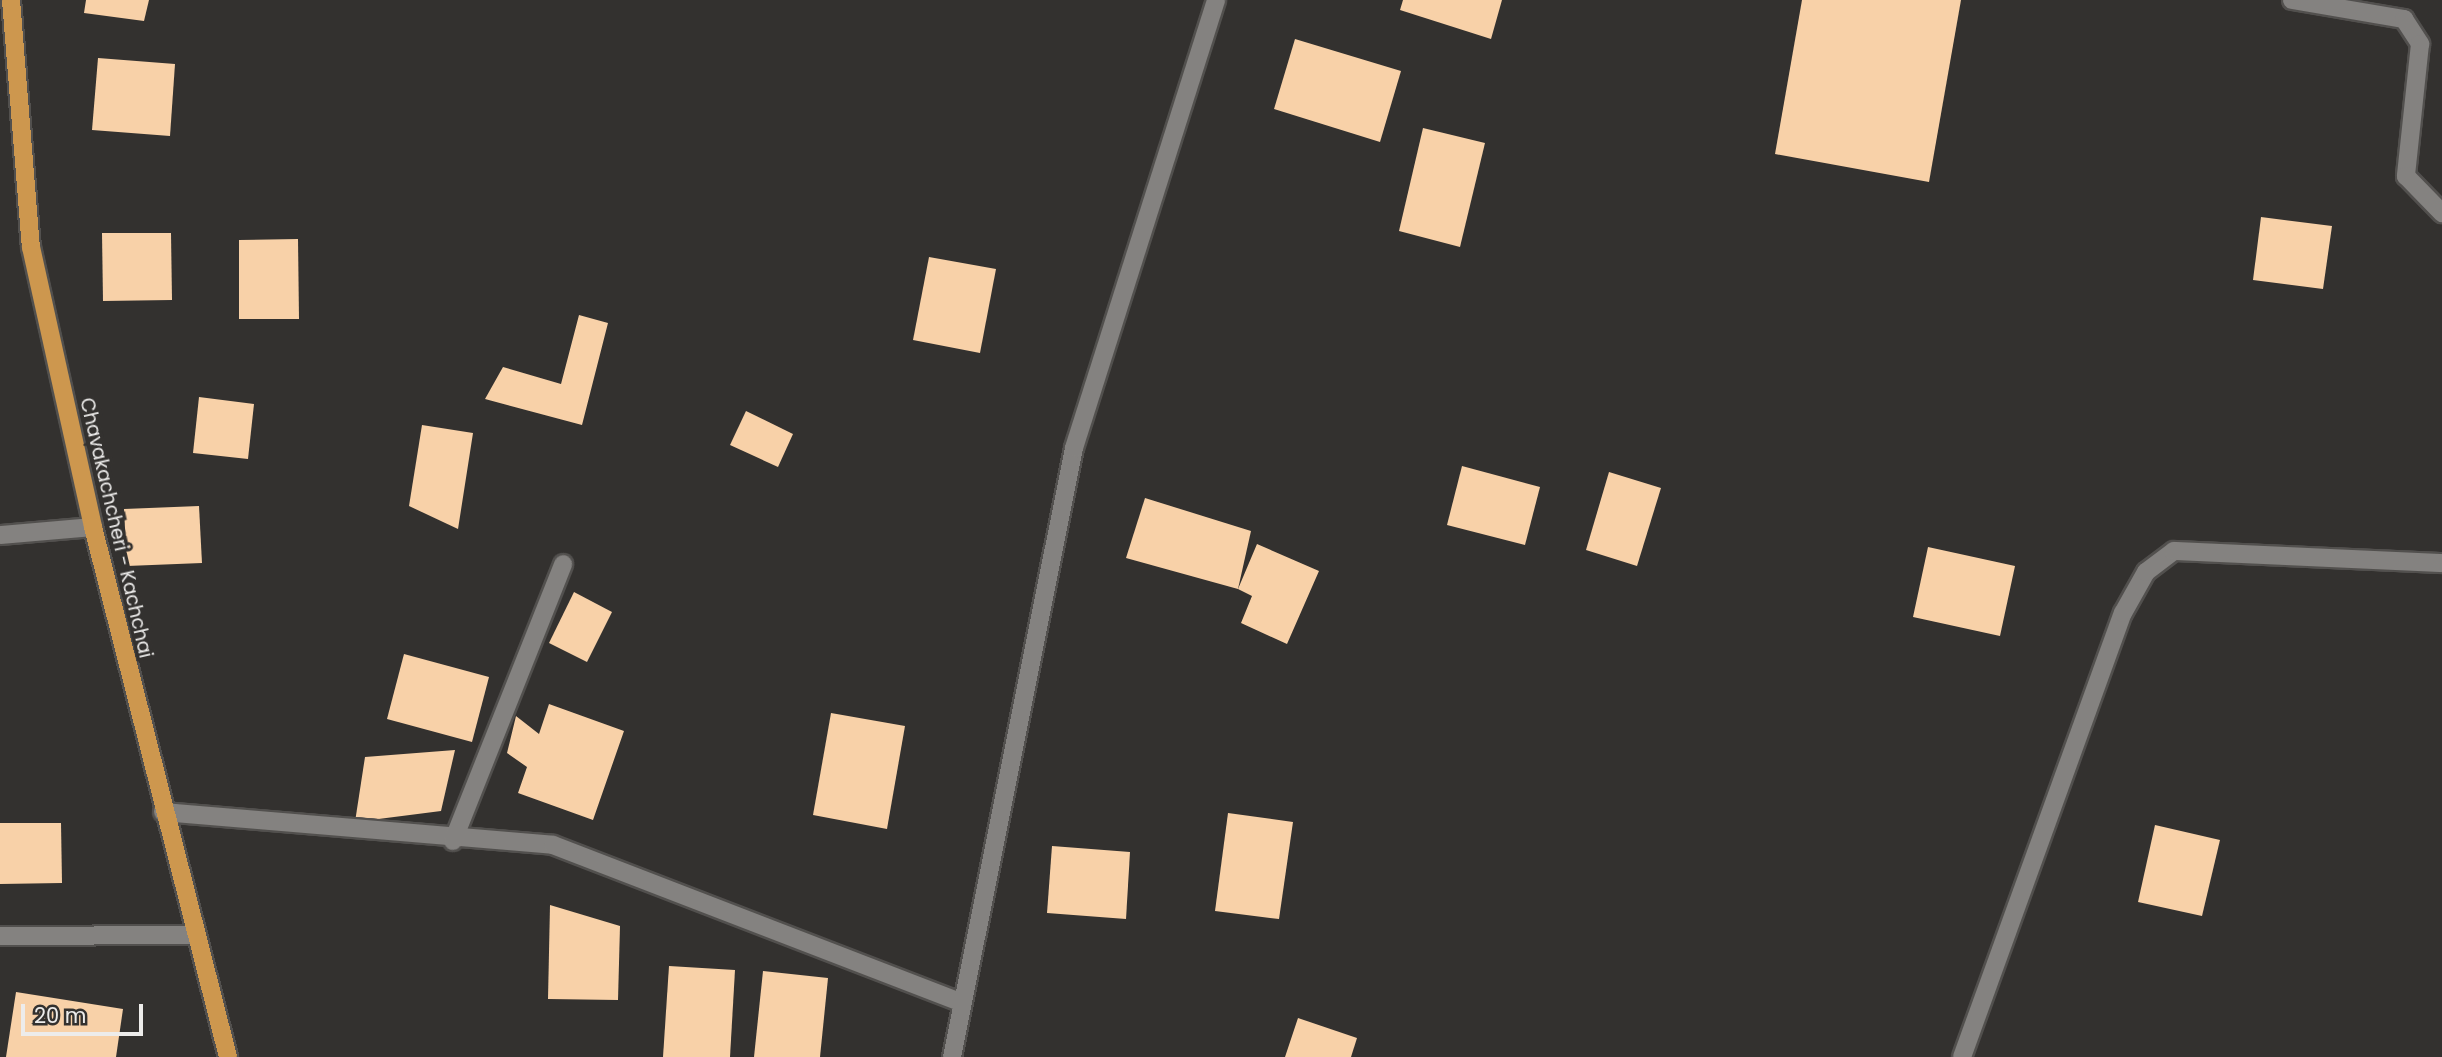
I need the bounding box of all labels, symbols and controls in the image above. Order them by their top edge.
street label: Chavakachcheri - Kachchai [75,396,157,660]
scale bar [24,990,147,1034]
text: 20 m [34,1001,87,1030]

